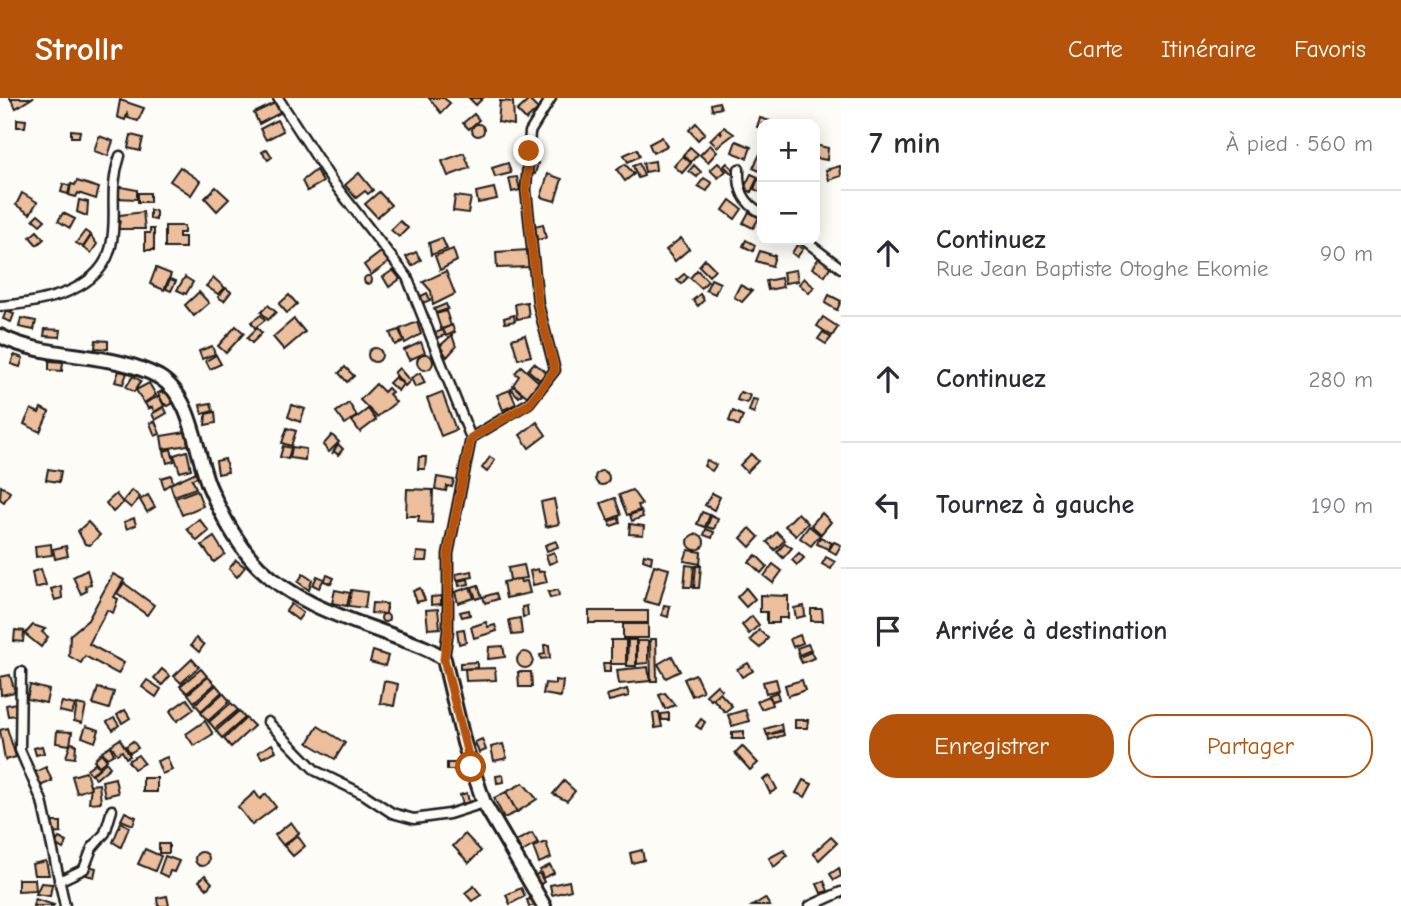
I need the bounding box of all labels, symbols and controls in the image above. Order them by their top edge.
text: Strollr [35,30,123,68]
text: Carte [1068,35,1123,63]
text: Itinéraire [1161,35,1256,63]
text: Favoris [1294,35,1366,63]
map controls [757,119,820,245]
button: + [757,119,820,182]
text: 7 min [869,126,941,161]
text: À pied · 560 m [1226,130,1373,157]
route end [513,135,544,166]
button: − [757,182,820,245]
text: Continuez [936,225,1046,255]
icon: ahead [869,234,907,272]
text: 90 m [1320,240,1373,267]
text: Rue Jean Baptiste Otoghe Ekomie [936,255,1269,282]
icon: ahead [869,360,907,398]
text: Continuez [936,364,1046,394]
text: 280 m [1308,366,1373,393]
icon: left [869,486,907,524]
text: Tournez à gauche [936,490,1134,520]
text: 190 m [1311,492,1373,519]
icon: arrive [869,612,907,650]
text: Arrivée à destination [936,616,1167,646]
button: Enregistrer [869,714,1114,778]
button: Partager [1128,714,1373,778]
route start [455,751,486,782]

